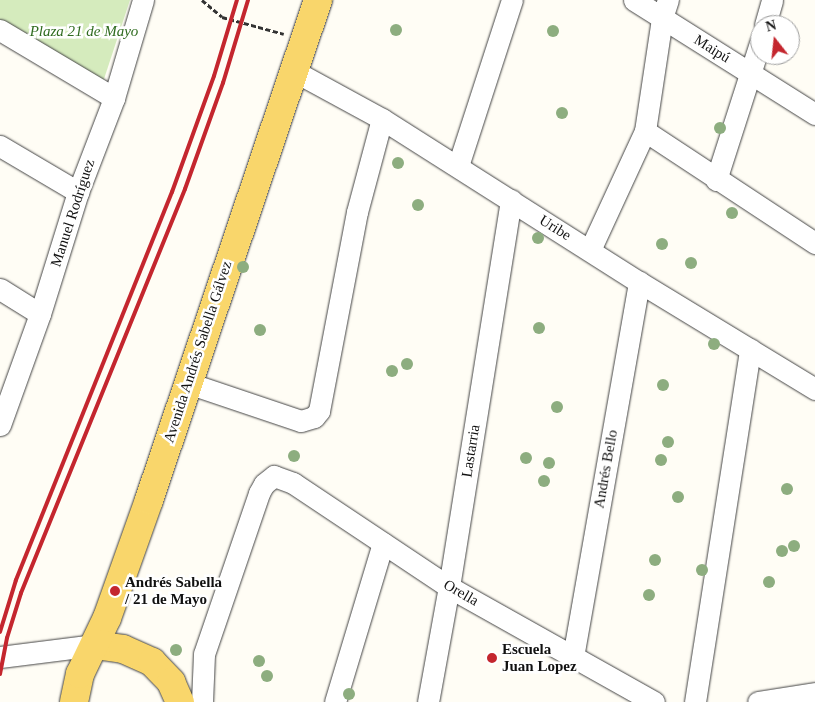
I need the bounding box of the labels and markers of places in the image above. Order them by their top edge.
place label: Andrés Sabella / 21 de Mayo [125,573,222,608]
marker: Andrés Sabella / 21 de Mayo [109,585,121,597]
place label: Escuela Juan Lopez [502,640,577,675]
marker: Escuela Juan Lopez [486,652,498,664]

